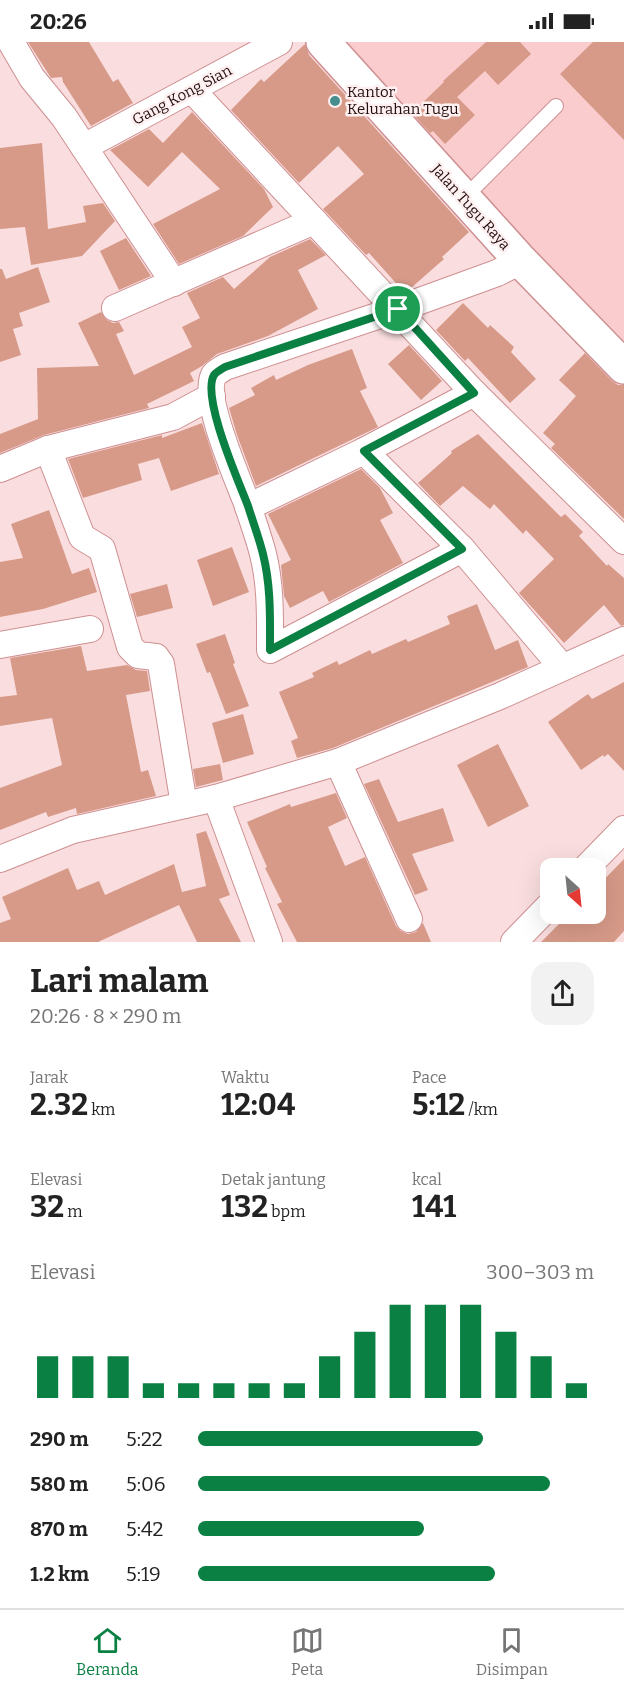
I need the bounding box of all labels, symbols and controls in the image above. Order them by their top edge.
text: 20:26 [30,8,87,35]
street label: Gang Kong Sian [129,61,235,129]
place label: Kantor Kelurahan Tugu [347,83,459,118]
marker: Kantor Kelurahan Tugu [328,94,342,108]
street label: Jalan Tugu Raya [427,160,514,254]
pin [372,283,423,334]
icon: arrive [381,292,414,325]
north arrow [540,858,606,924]
map controls [540,858,606,924]
text: Lari malam [30,961,208,1001]
button: share [531,962,594,1025]
text: 20:26 · 8 × 290 m [30,1004,181,1028]
text: Jarak [30,1068,68,1087]
text: Waktu [221,1068,269,1087]
text: Pace [412,1068,447,1087]
text: 2.32 [30,1087,88,1123]
text: 12:04 [221,1087,295,1123]
text: 5:12 [412,1087,465,1123]
text: km [88,1100,115,1119]
text: /km [465,1100,498,1119]
text: Elevasi [30,1170,82,1189]
text: Detak jantung [221,1170,326,1189]
text: kcal [412,1170,442,1189]
text: 32 [30,1189,64,1225]
text: 132 [221,1189,268,1225]
text: 141 [412,1189,456,1225]
text: m [64,1202,83,1221]
text: bpm [268,1202,305,1221]
text: Elevasi [30,1260,95,1284]
text: 300–303 m [486,1260,594,1284]
text: 290 m [30,1427,88,1451]
text: 5:22 [126,1427,163,1451]
text: 580 m [30,1472,88,1496]
text: 5:06 [126,1472,165,1496]
text: 870 m [30,1517,88,1541]
text: 5:42 [126,1517,163,1541]
text: 1.2 km [30,1562,89,1586]
text: 5:19 [126,1562,161,1586]
tab: Beranda [76,1624,138,1679]
tab: Peta [291,1624,324,1679]
tab: Disimpan [476,1624,548,1679]

